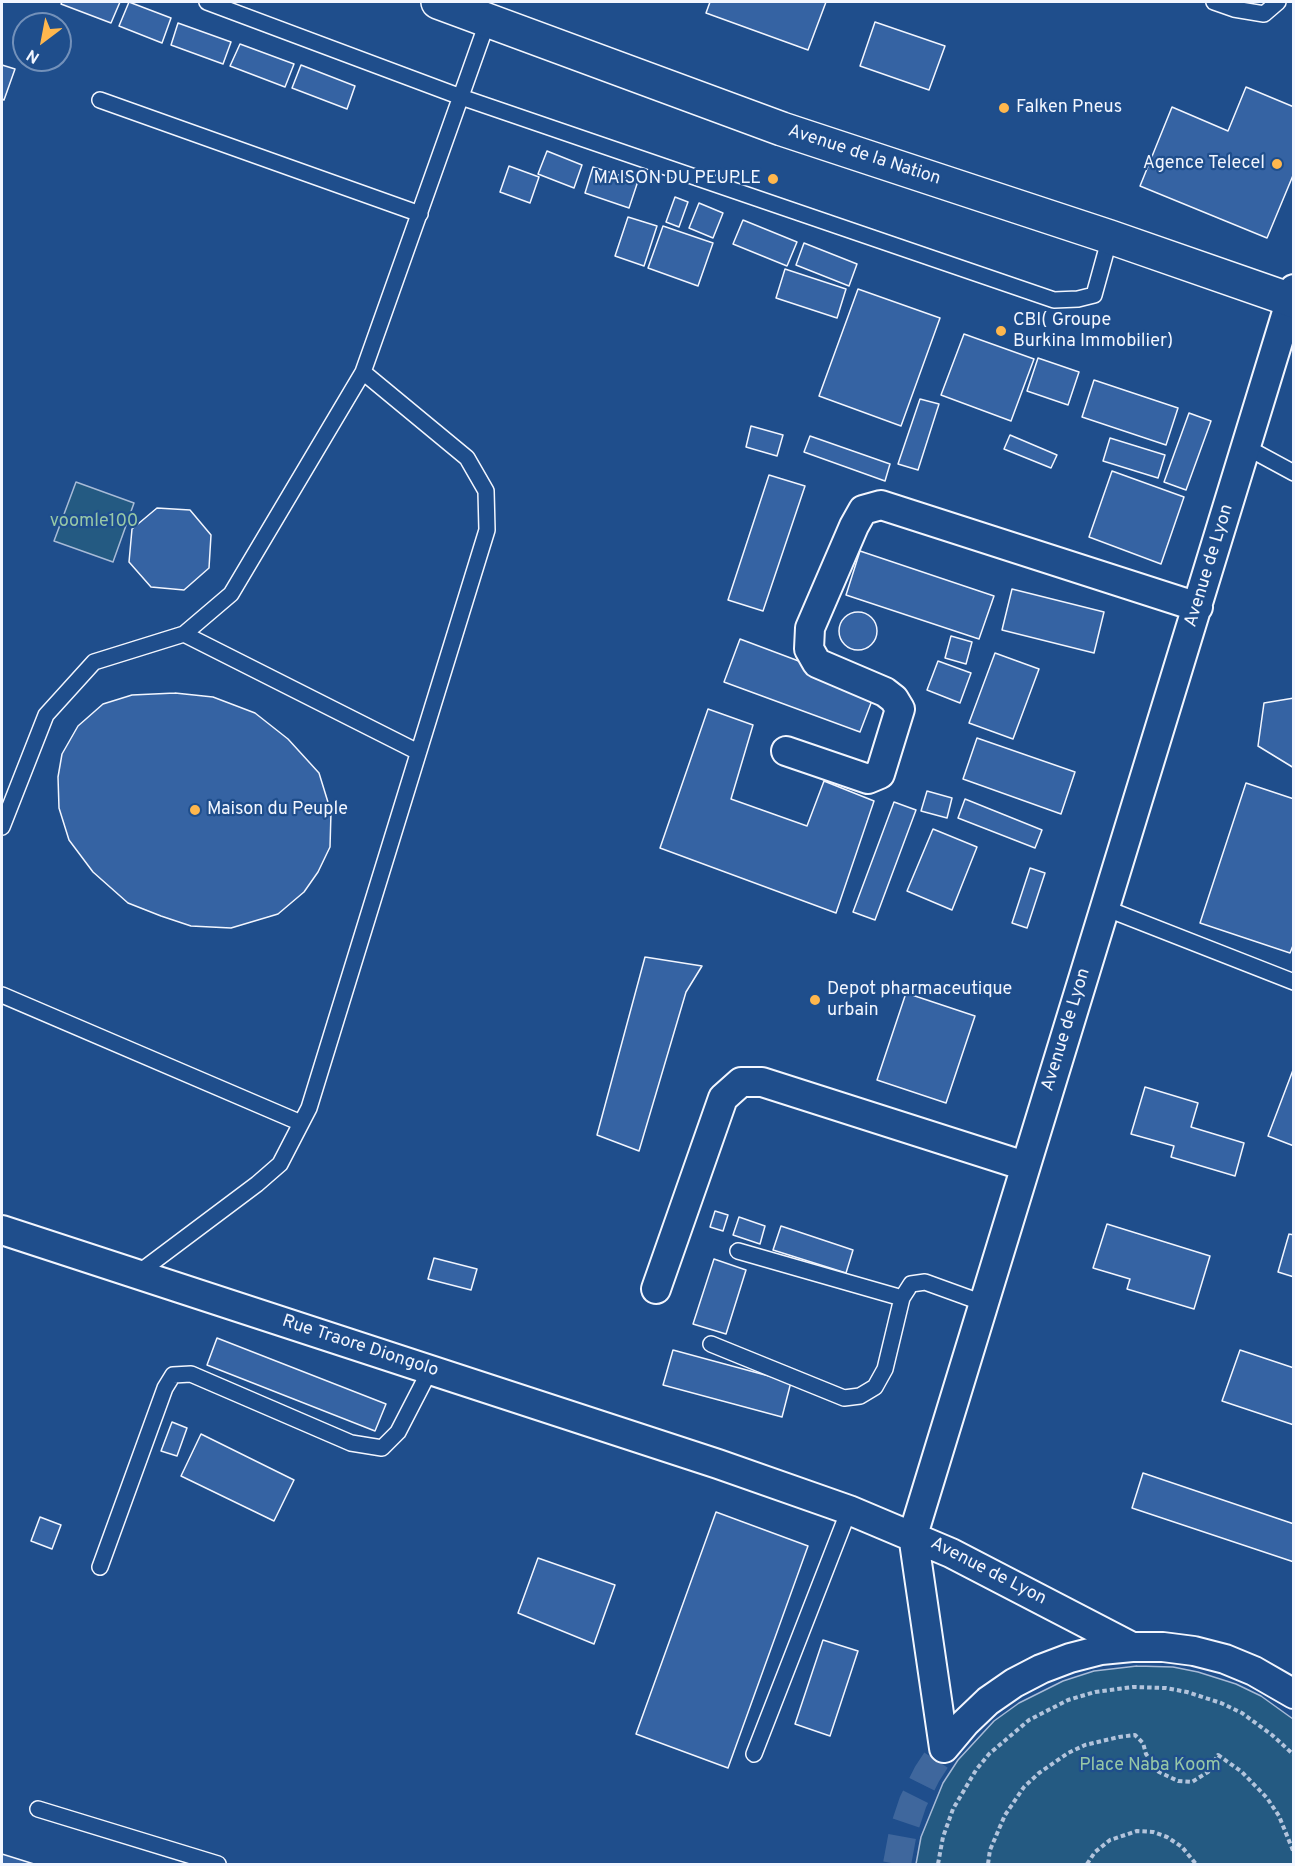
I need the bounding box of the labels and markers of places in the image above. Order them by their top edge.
place label: Falken Pneus [1016,97,1122,119]
marker: Falken Pneus [997,101,1011,115]
place label: Agence Telecel [1143,153,1265,175]
marker: Agence Telecel [1270,157,1284,171]
place label: MAISON DU PEUPLE [594,168,761,190]
marker: MAISON DU PEUPLE [766,172,780,186]
place label: CBI( Groupe Burkina Immobilier) [1013,310,1173,352]
marker: CBI( Groupe Burkina Immobilier) [994,324,1008,338]
place label: Maison du Peuple [207,799,348,821]
marker: Maison du Peuple [188,803,202,817]
place label: Depot pharmaceutique urbain [827,979,1012,1022]
marker: Depot pharmaceutique urbain [808,993,822,1007]

